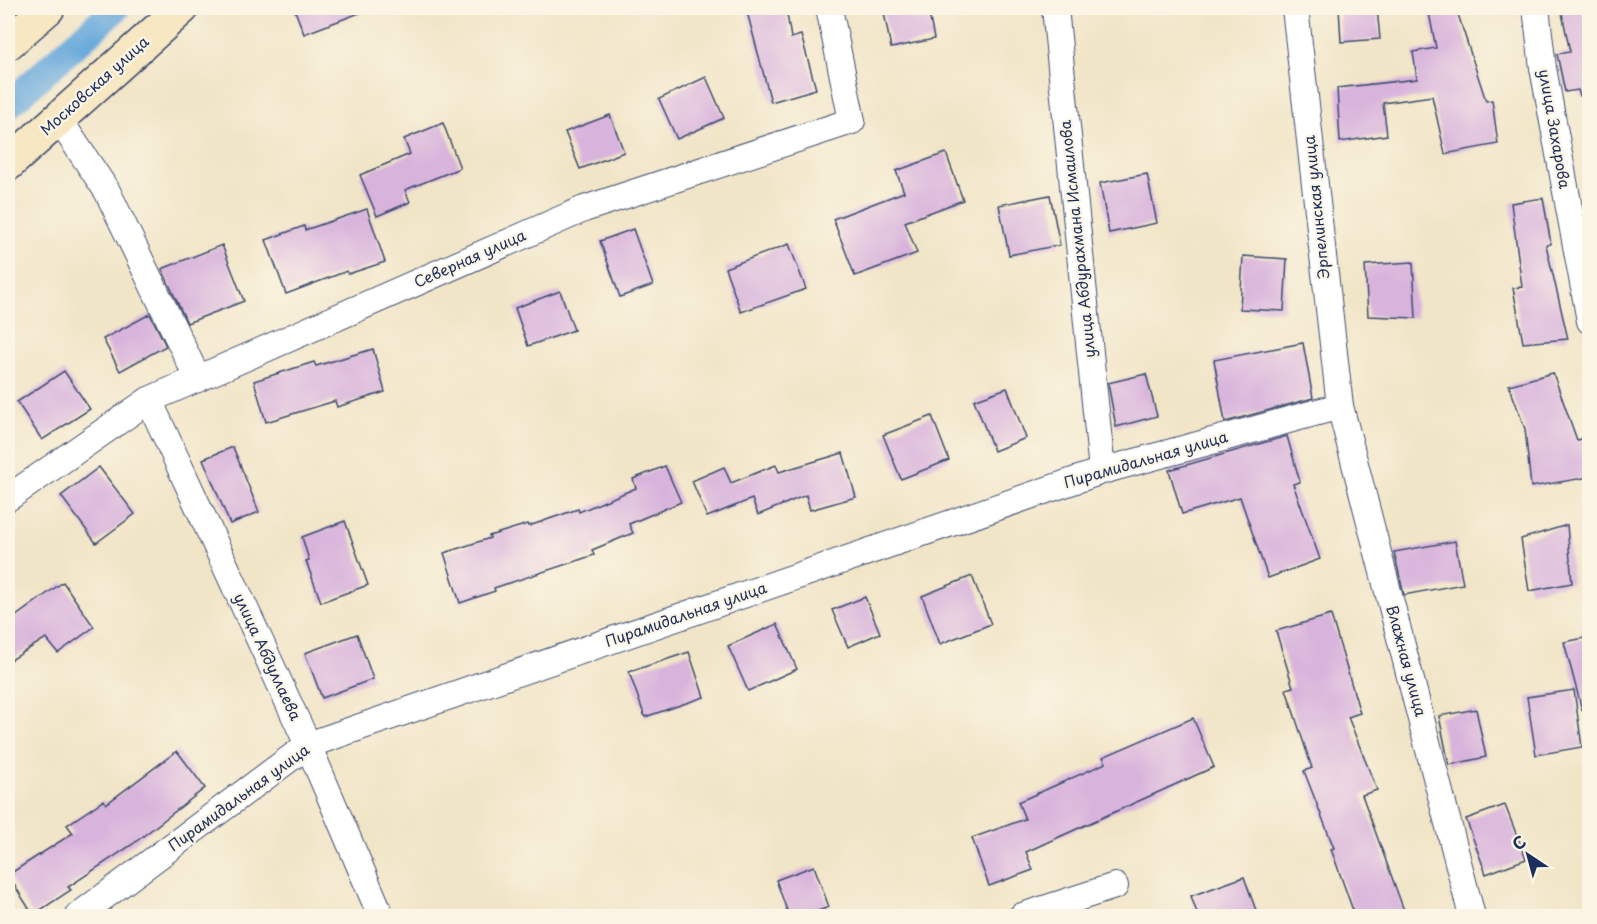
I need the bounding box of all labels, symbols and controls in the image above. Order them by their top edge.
street label: Московская улица [35,29,154,140]
street label: улица Захарова [1534,67,1577,191]
street label: улица Абдурахмана Исмаилова [1053,119,1100,359]
street label: Эрпелинская улица [1296,134,1334,280]
street label: Северная улица [410,222,530,293]
street label: Пирамидальная улица [1061,424,1231,493]
street label: Пирамидальная улица [602,575,770,652]
street label: улица Абдуллаева [229,589,308,724]
street label: Влажная улица [1382,602,1434,719]
street label: Пирамидальная улица [163,737,314,856]
north arrow [1498,825,1558,885]
text: С [1507,829,1531,855]

